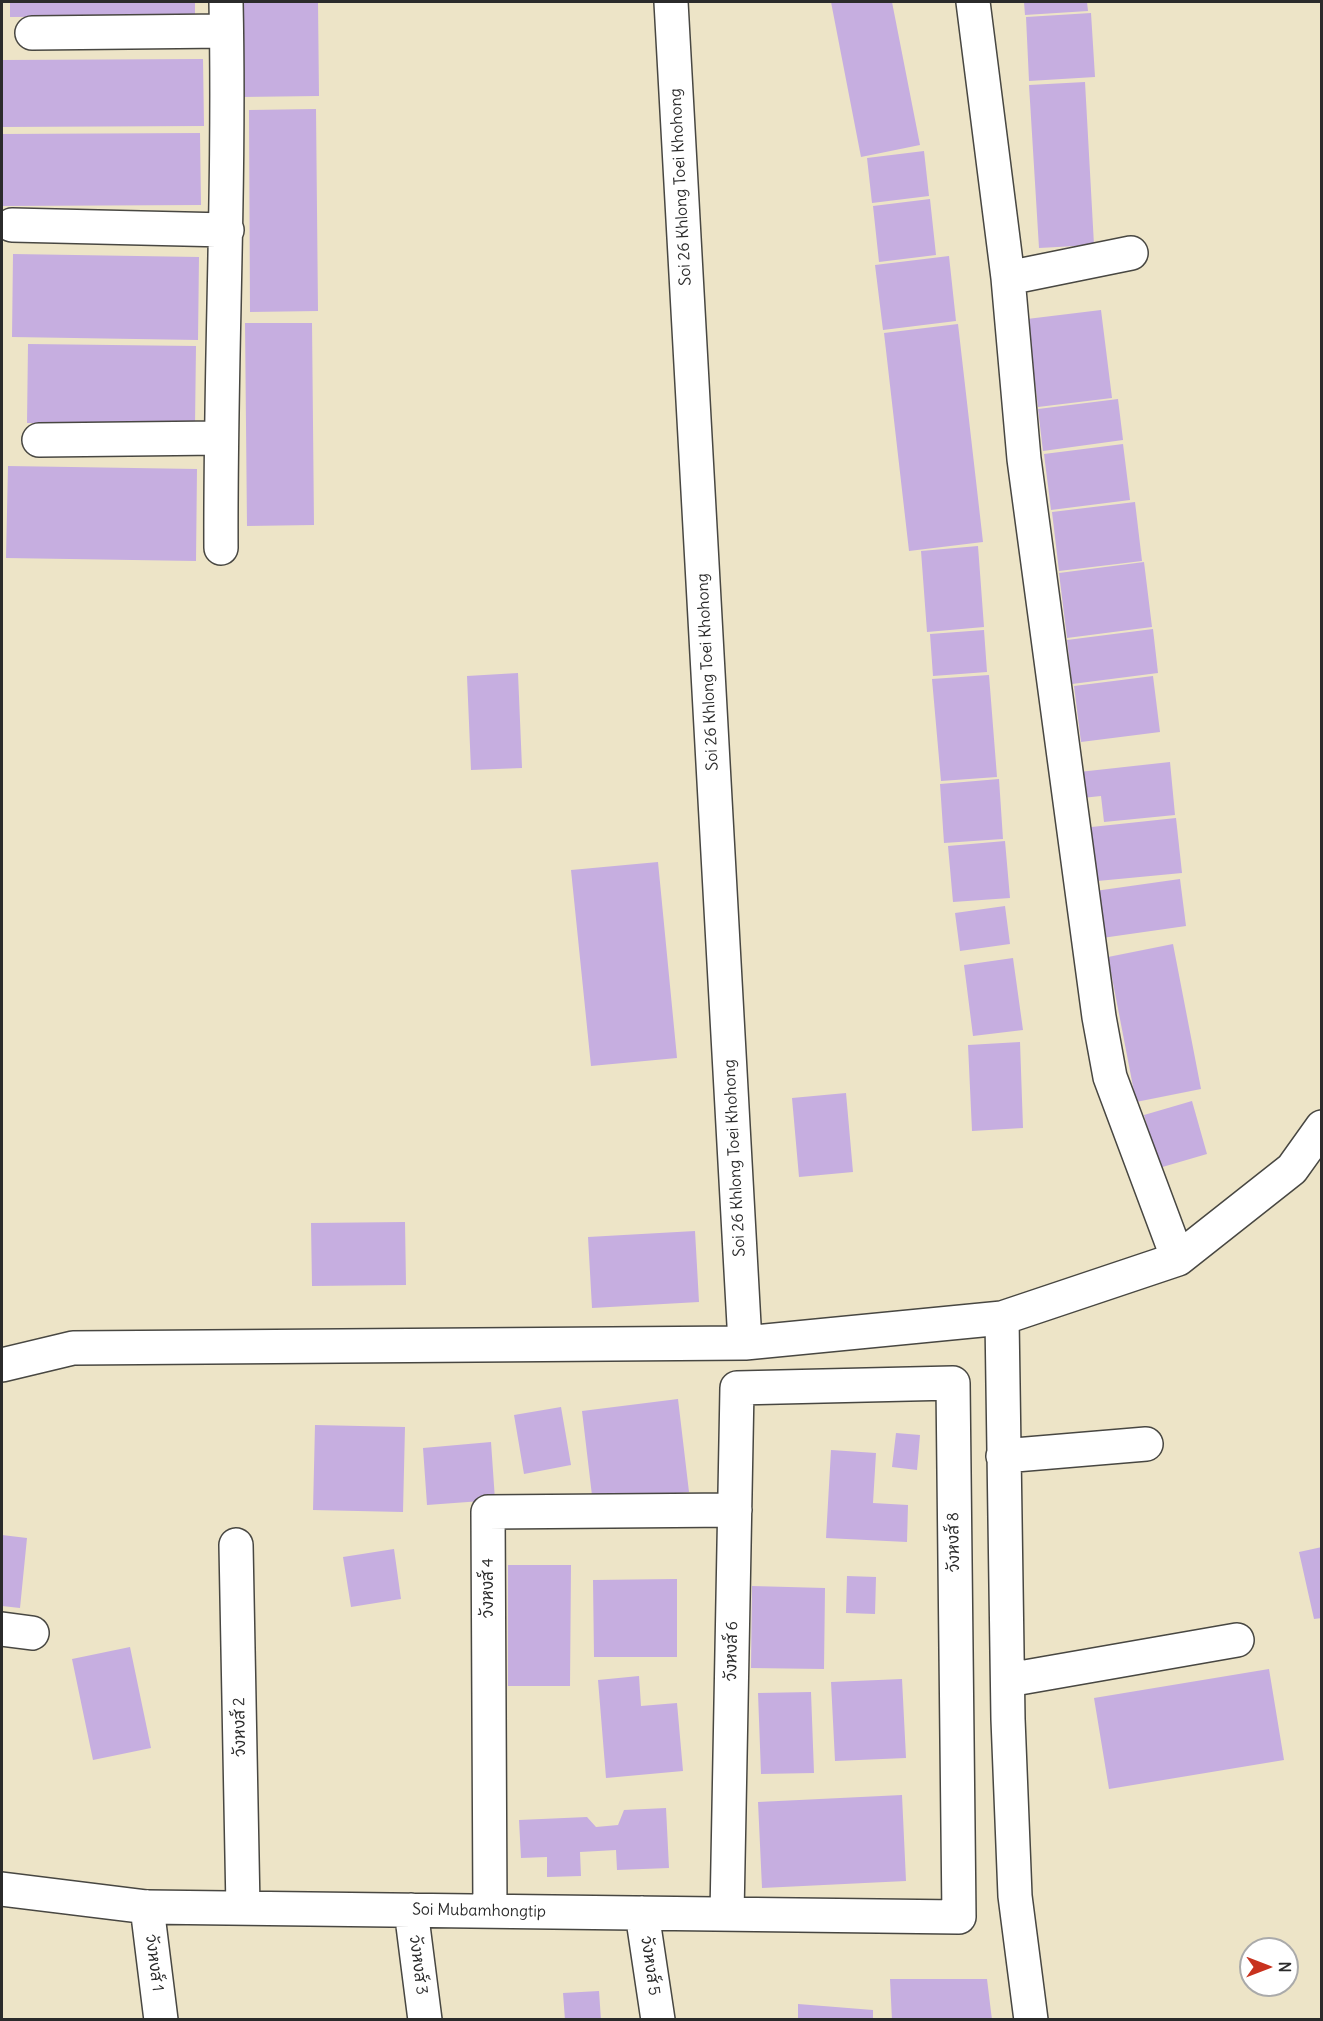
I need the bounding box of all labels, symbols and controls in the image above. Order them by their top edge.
street label: Soi 26 Khlong Toei Khohong [666,88,696,286]
street label: Soi 26 Khlong Toei Khohong [693,573,723,771]
street label: Soi 26 Khlong Toei Khohong [720,1059,750,1257]
street label: วังหงส์ 8 [944,1512,964,1572]
street label: วังหงส์ 4 [478,1558,498,1618]
street label: วังหงส์ 6 [722,1621,742,1681]
street label: วังหงส์ 2 [230,1697,250,1757]
street label: Soi Mubamhongtip [412,1900,546,1922]
street label: วังหงส์ 1 [141,1934,167,1992]
street label: วังหงส์ 3 [405,1934,431,1996]
street label: วังหงส์ 5 [636,1935,664,1997]
north arrow [1239,1937,1299,1997]
text: N [1275,1961,1295,1973]

